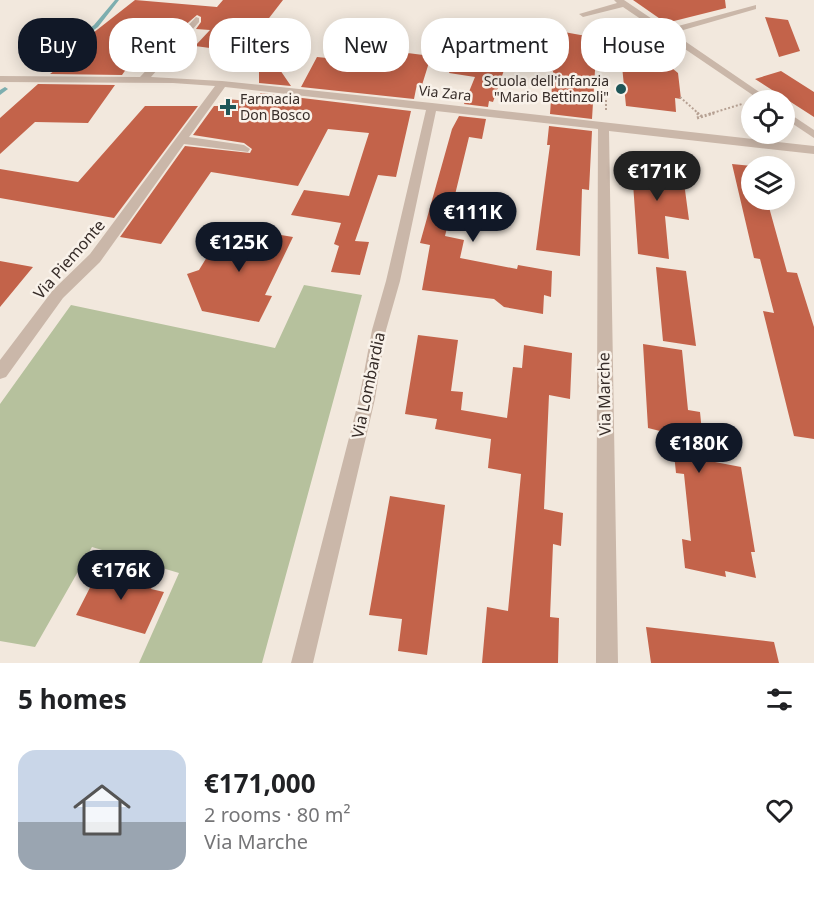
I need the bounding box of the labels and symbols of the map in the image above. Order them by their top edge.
place label: Scuola dell'infanzia "Mario Bettinzoli" [484,71,609,106]
street label: Via Zara [418,80,472,105]
marker: Scuola dell'infanzia "Mario Bettinzoli" [614,82,628,96]
place label: Farmacia Don Bosco [240,89,310,124]
marker: Farmacia Don Bosco [221,100,235,114]
pin: €171K [615,151,699,202]
pin: €111K [431,192,515,243]
street label: Via Piemonte [28,214,110,304]
pin: €125K [197,222,281,273]
street label: Via Lombardia [346,330,390,440]
street label: Via Marche [592,352,616,436]
pin: €180K [657,423,741,474]
pin: €176K [79,550,163,601]

